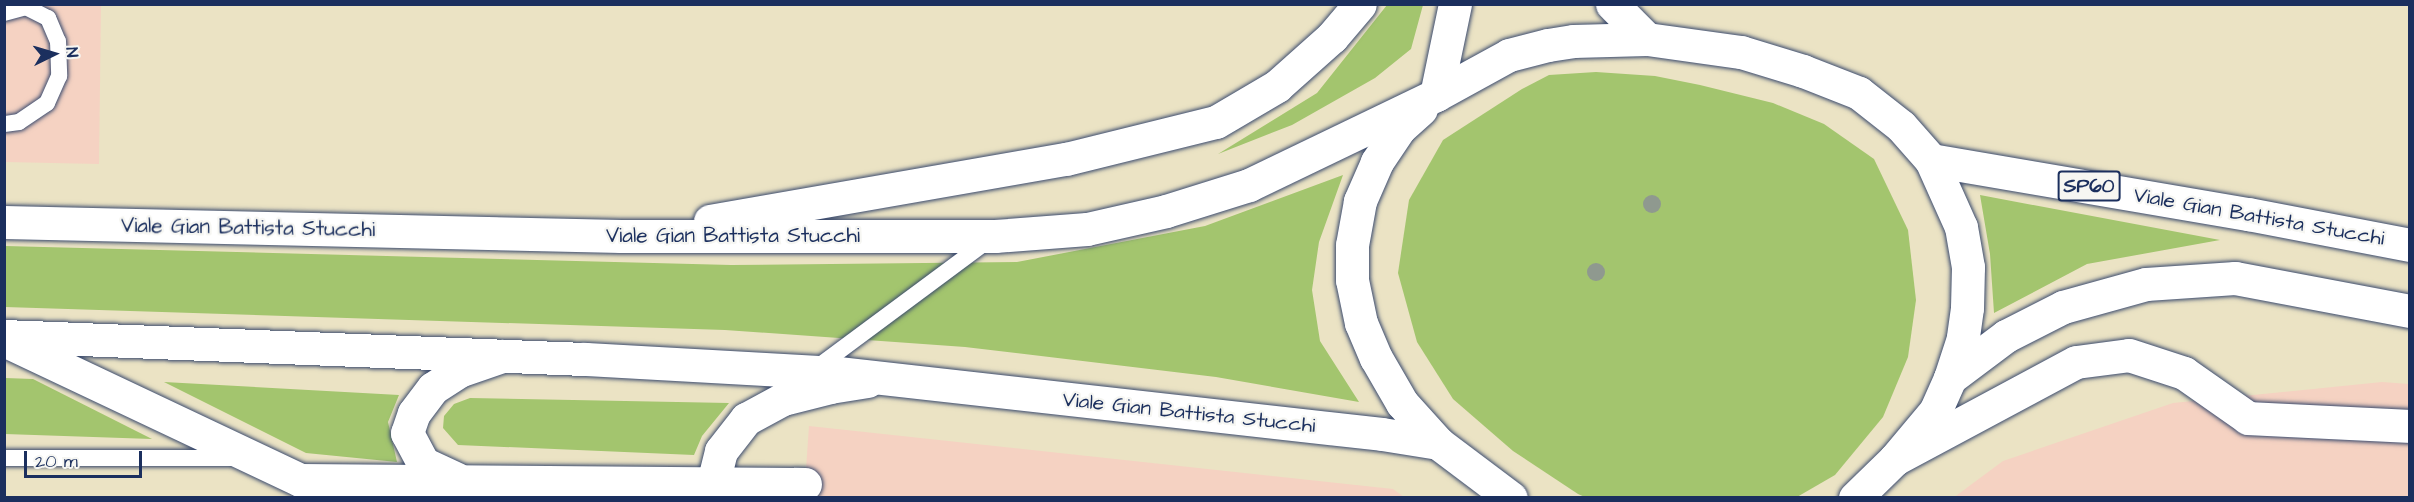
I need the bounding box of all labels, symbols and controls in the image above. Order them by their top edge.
north arrow [24,24,84,84]
text: N [61,46,83,58]
road number: SP60 [2058,169,2120,203]
street label: Viale Gian Battista Stucchi [2132,183,2386,251]
street label: Viale Gian Battista Stucchi [121,213,375,243]
street label: Viale Gian Battista Stucchi [606,223,860,249]
street label: Viale Gian Battista Stucchi [1061,387,1317,439]
scale bar [27,439,146,477]
text: 20 m [35,449,78,474]

